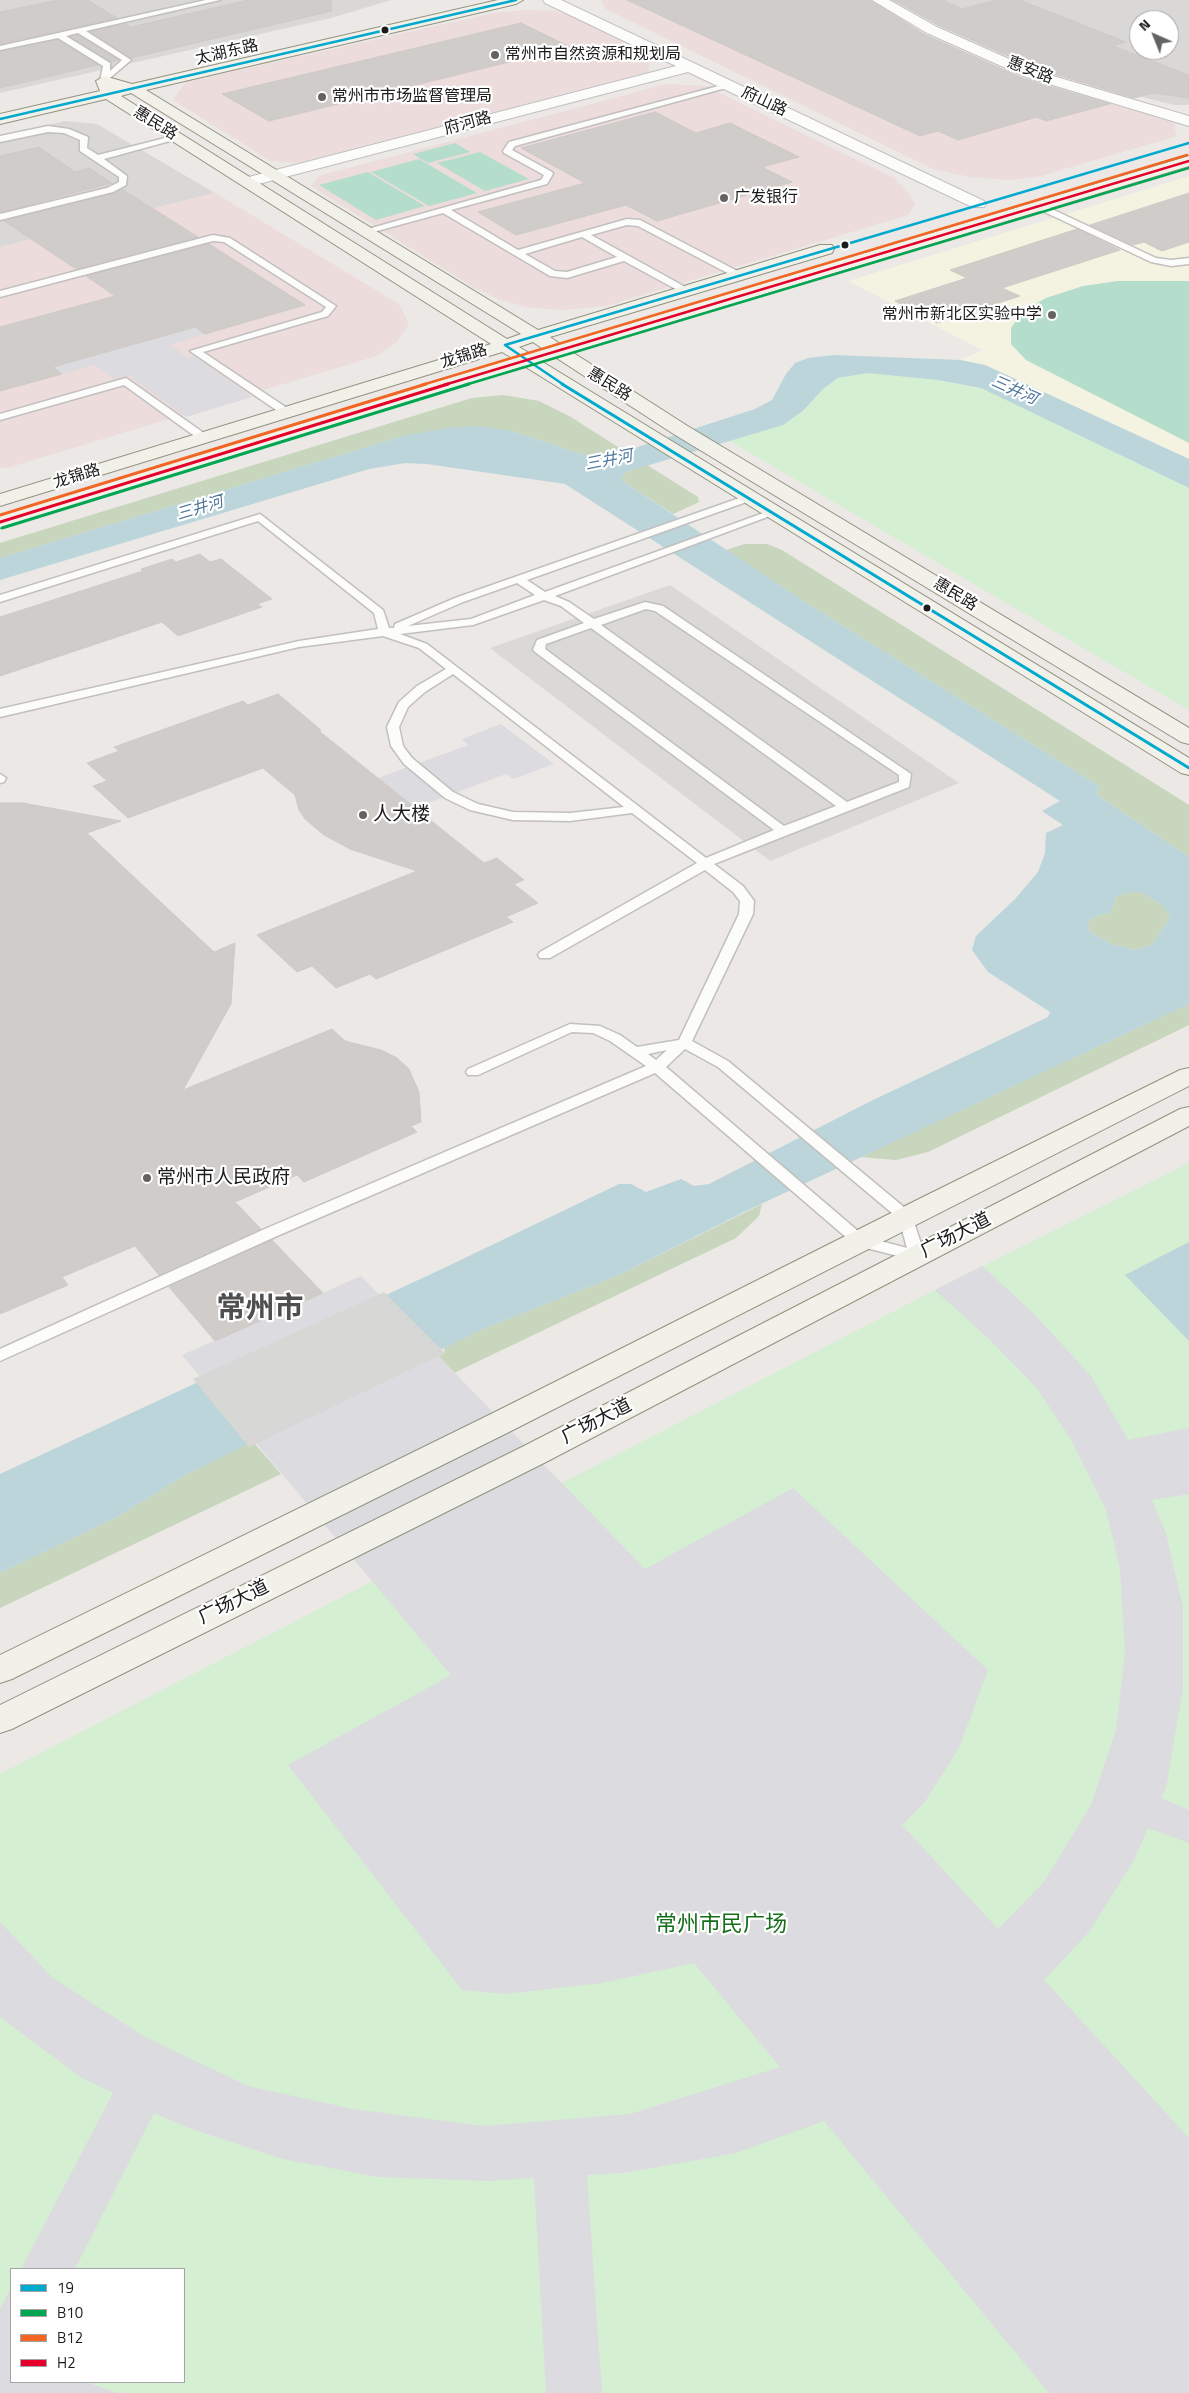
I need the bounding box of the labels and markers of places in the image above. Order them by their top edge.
unlabelled marker [380,25,390,35]
place label: 常州市自然资源和规划局 [505,45,681,65]
marker: 常州市自然资源和规划局 [489,49,501,61]
place label: 常州市市场监督管理局 [332,87,492,107]
marker: 常州市市场监督管理局 [316,91,328,103]
place label: 广发银行 [734,188,798,208]
marker: 广发银行 [718,192,730,204]
unlabelled marker [840,240,850,250]
place label: 常州市新北区实验中学 [882,305,1042,325]
marker: 常州市新北区实验中学 [1046,309,1058,321]
unlabelled marker [922,603,932,613]
place label: 人大楼 [373,804,430,826]
marker: 人大楼 [357,809,369,821]
place label: 常州市人民政府 [157,1167,290,1189]
marker: 常州市人民政府 [141,1172,153,1184]

